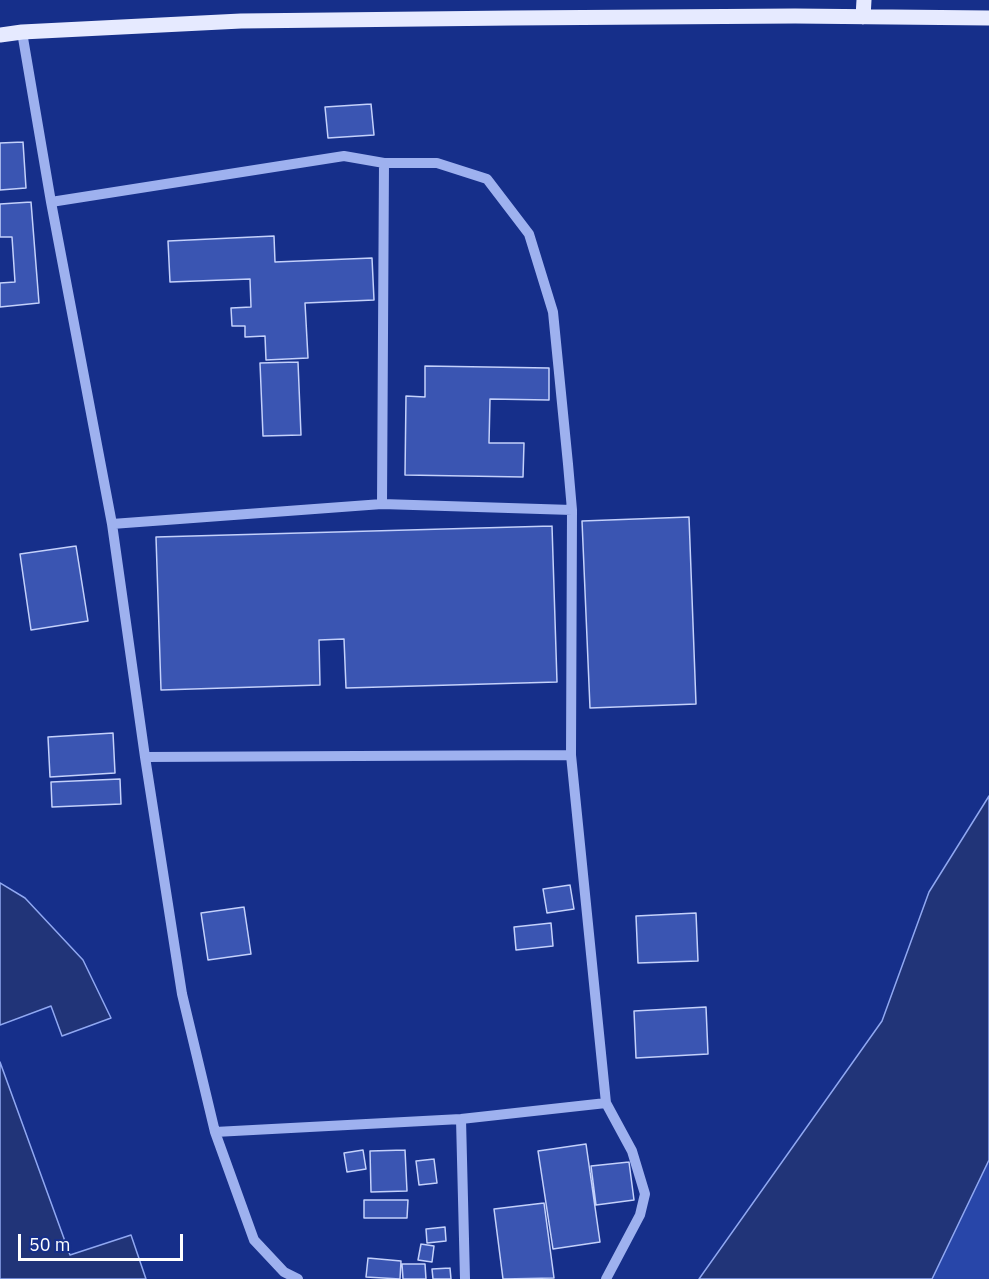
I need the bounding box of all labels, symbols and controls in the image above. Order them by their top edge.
scale bar [21,1222,186,1260]
text: 50 m [29,1233,71,1256]

